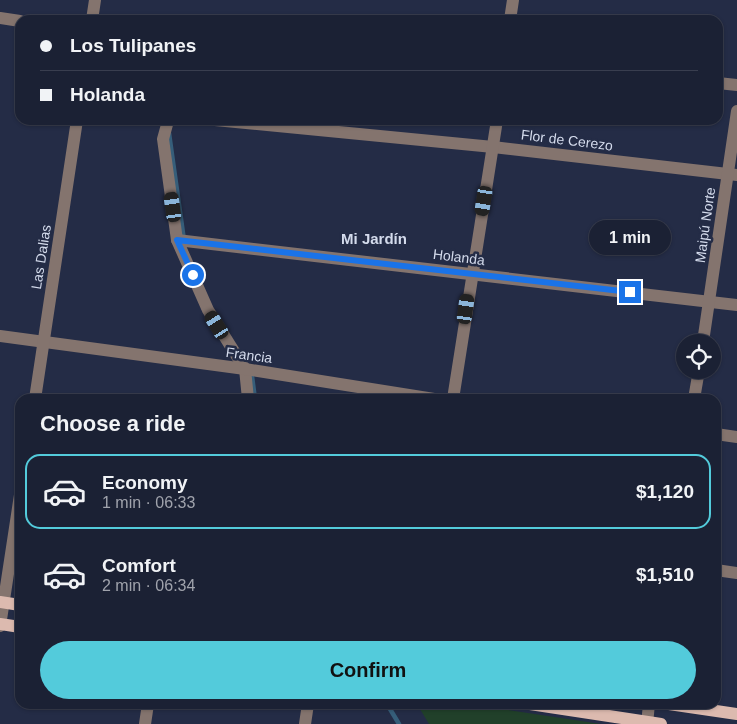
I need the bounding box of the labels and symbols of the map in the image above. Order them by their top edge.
street label: Flor de Cerezo [520,126,614,154]
car [474,185,493,217]
street label: Maipú Norte [692,186,718,264]
car [163,191,182,223]
callout: 1 min [589,220,671,254]
street label: Las Dalias [28,223,54,291]
district label: Mi Jardín [341,230,407,247]
street label: Holanda [432,246,486,268]
route start [182,264,204,286]
route end [619,281,641,303]
car [456,293,475,325]
car [202,308,231,342]
street label: Francia [225,344,273,366]

